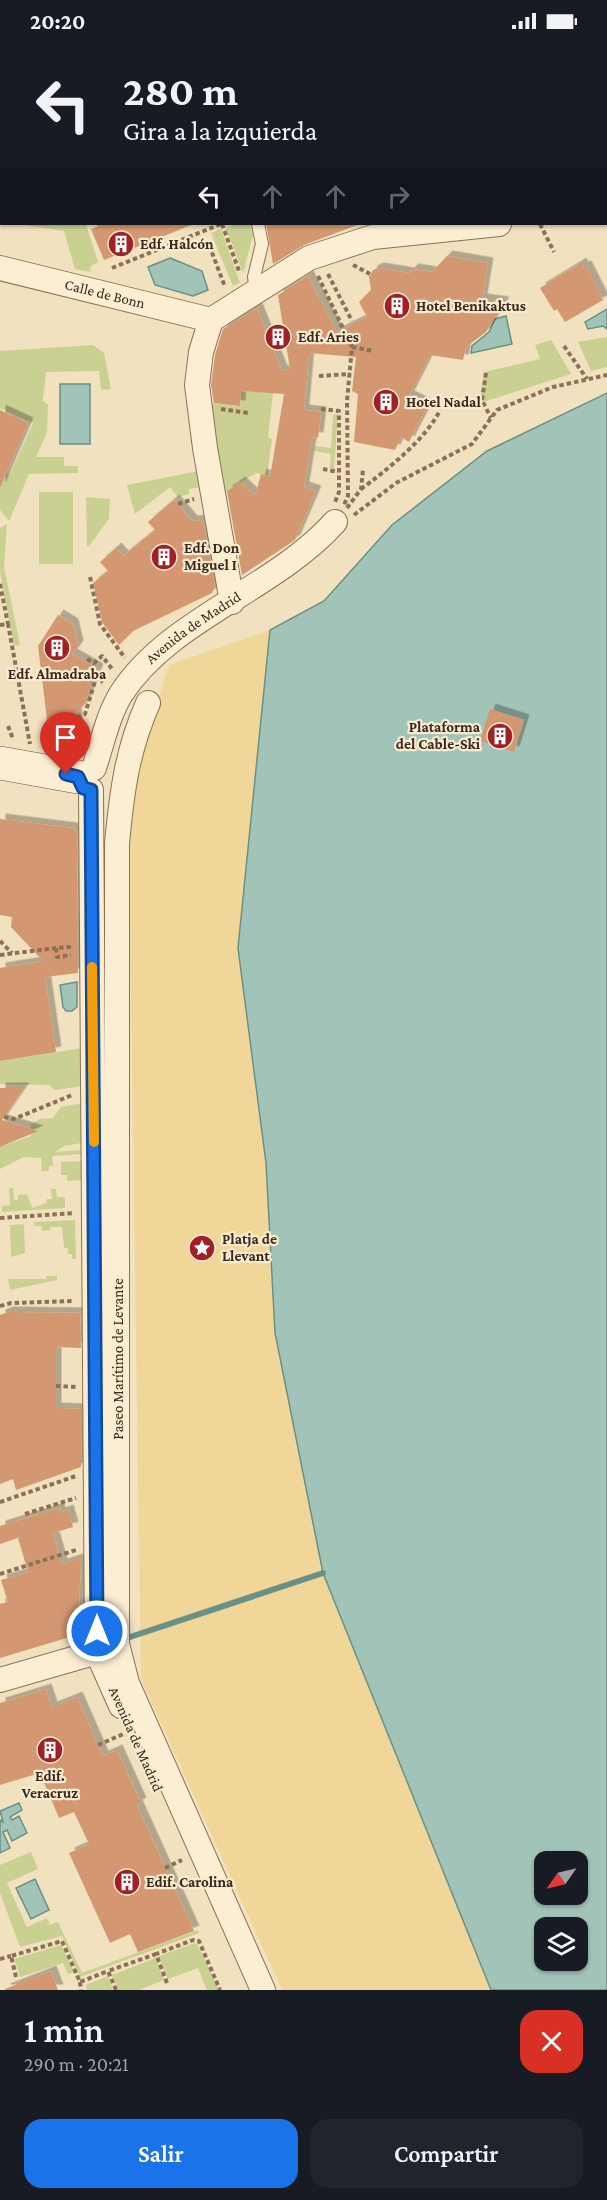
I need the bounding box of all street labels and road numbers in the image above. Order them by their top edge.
street label: Calle de Bonn [63,276,147,311]
street label: Avenida de Madrid [142,588,244,667]
street label: Paseo Marítimo de Levante [110,1278,126,1440]
street label: Avenida de Madrid [106,1684,166,1794]

